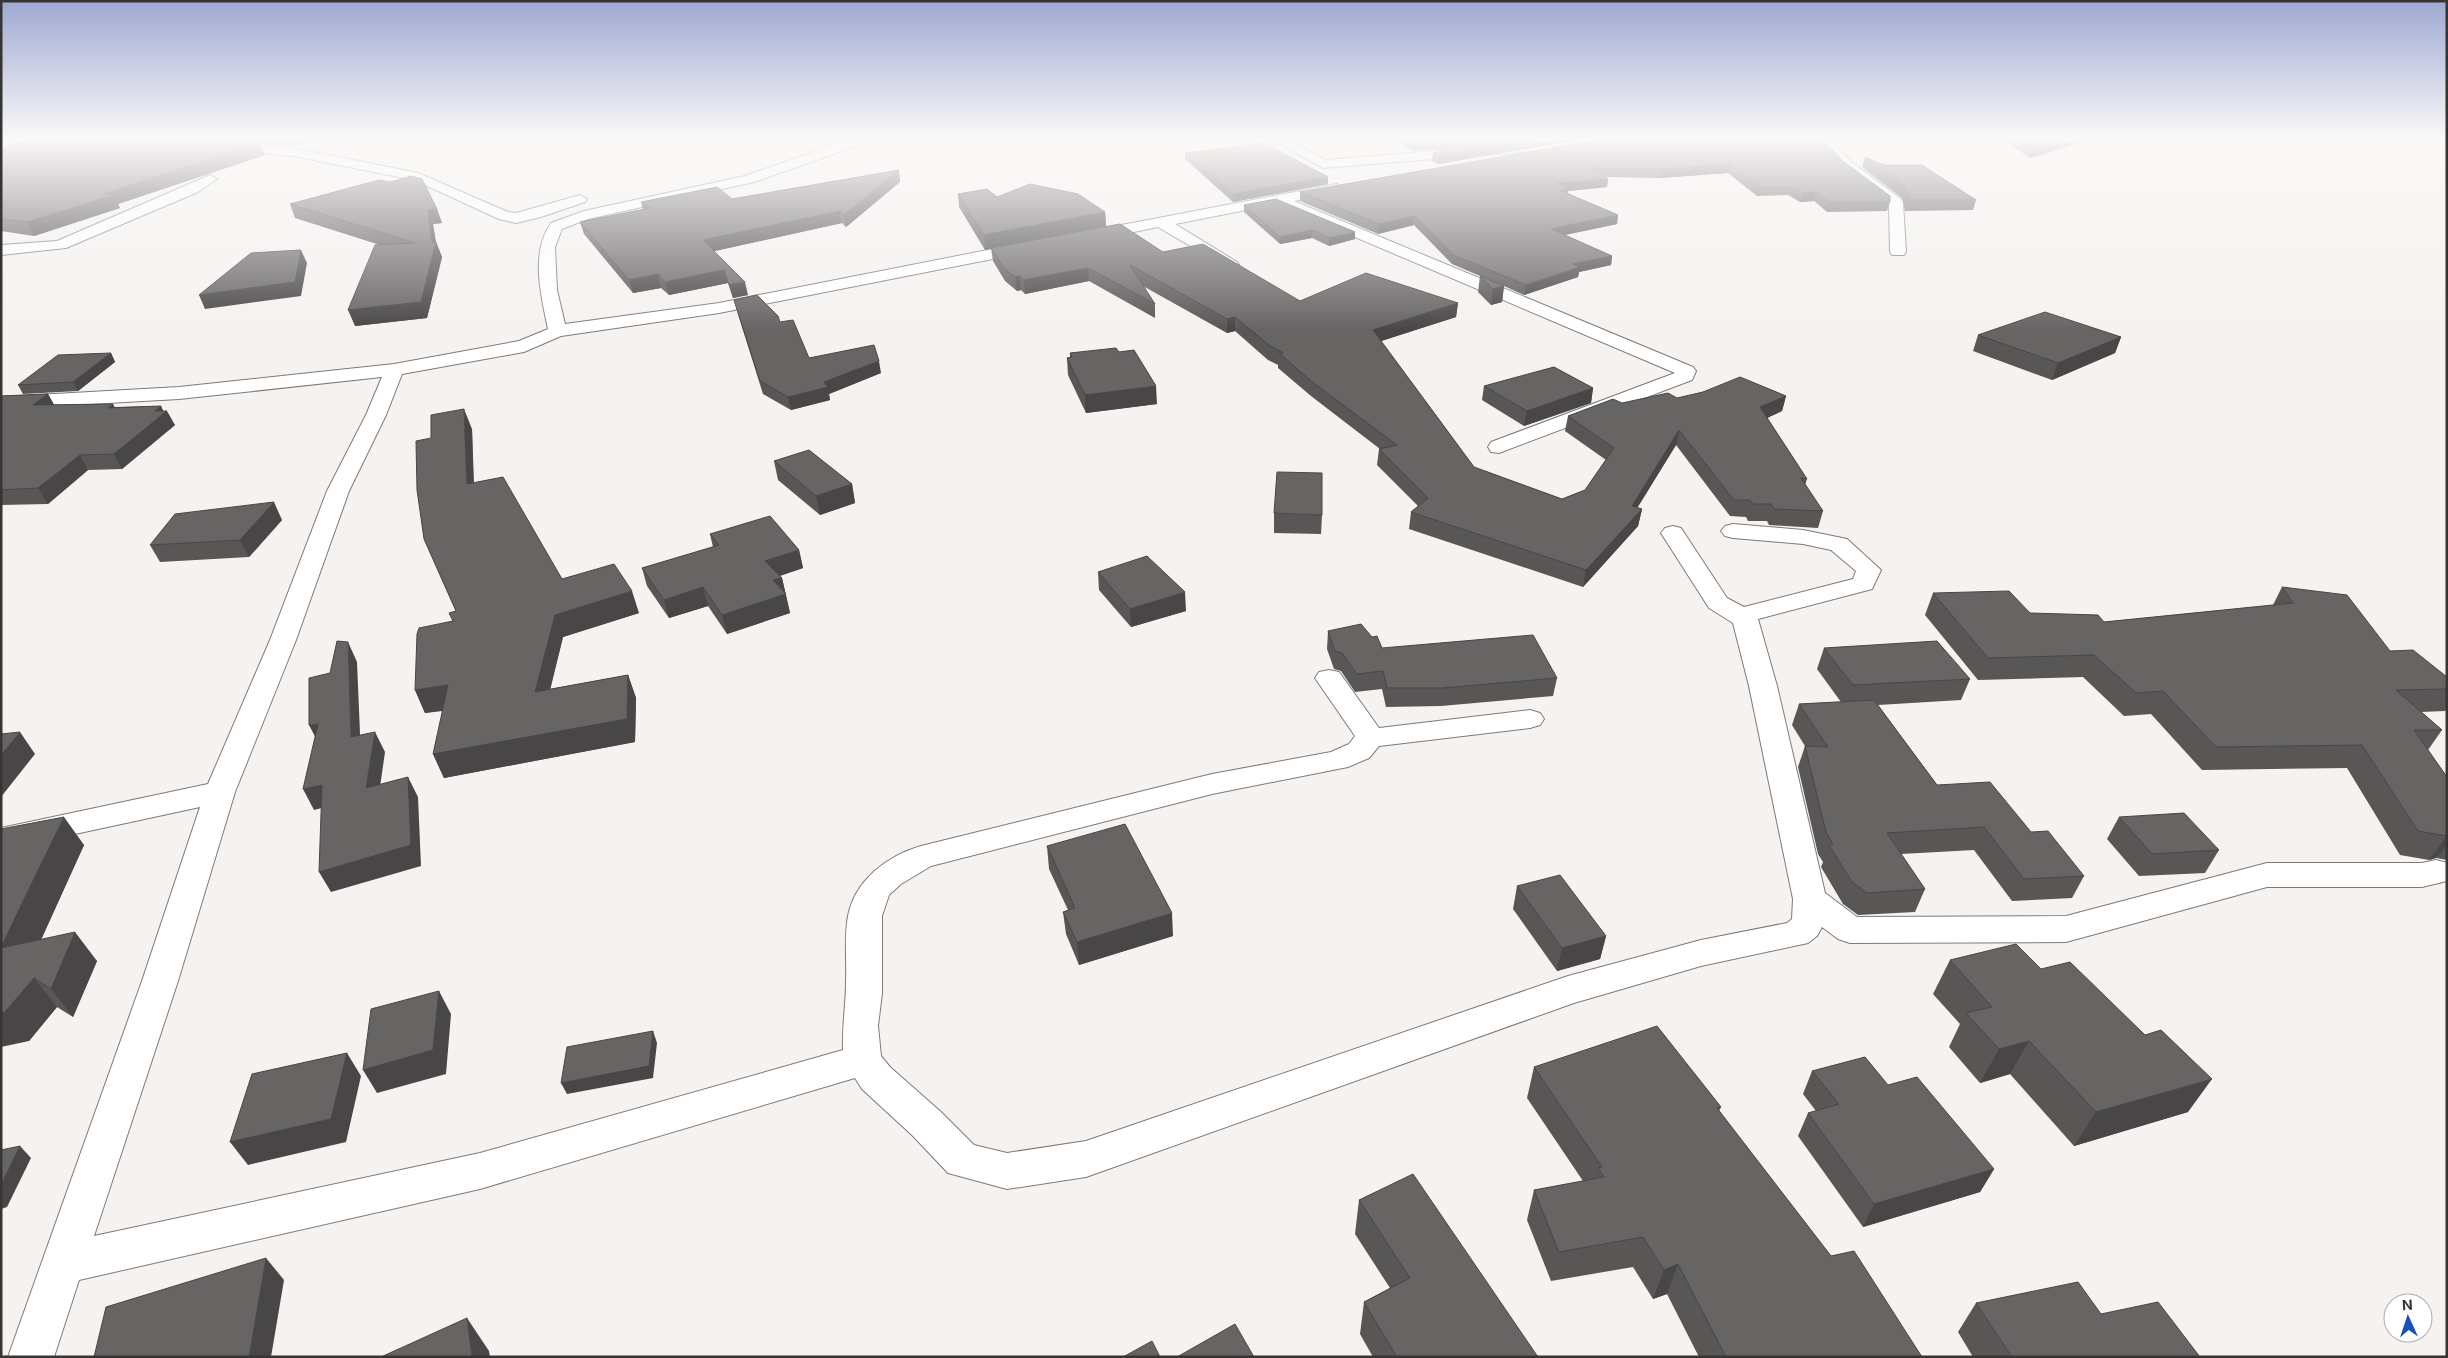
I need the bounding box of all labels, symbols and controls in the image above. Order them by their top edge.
north arrow [2383,1293,2433,1343]
text: N [2402,1296,2413,1313]

